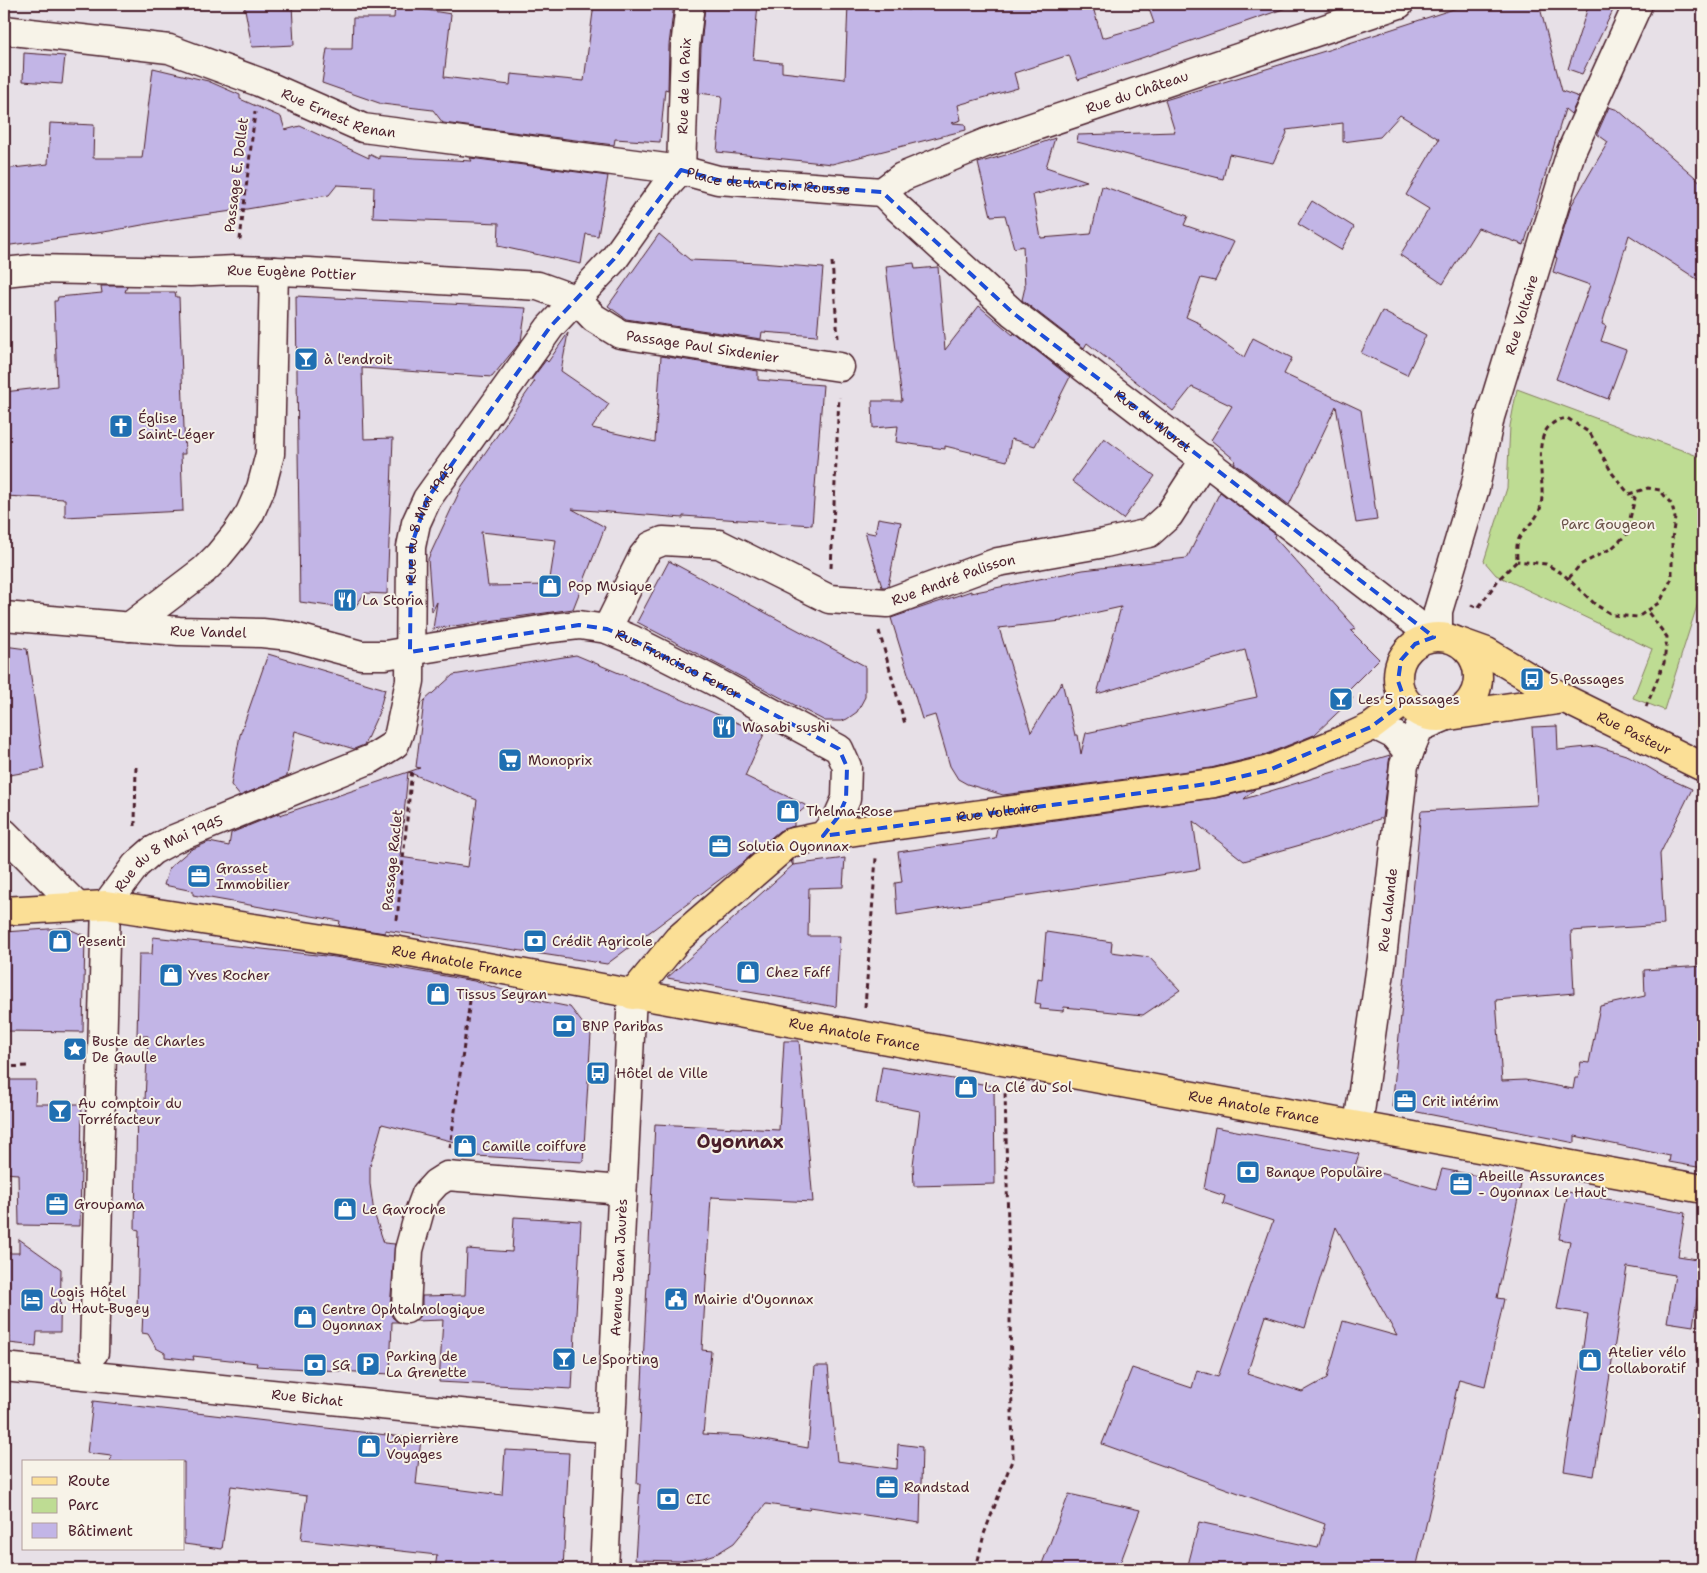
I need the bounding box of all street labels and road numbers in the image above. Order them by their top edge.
street label: Rue de la Paix [673,37,695,135]
street label: Rue du Château [1083,66,1191,118]
street label: Rue Ernest Renan [279,84,397,141]
street label: Passage E. Dollet [220,116,252,234]
street label: Place de la Croix Rousse [685,163,851,199]
street label: Rue Eugène Pottier [227,261,357,284]
street label: Rue Voltaire [1501,272,1542,357]
street label: Passage Paul Sixdenier [625,326,781,367]
street label: Rue du Muret [1111,385,1195,456]
street label: Rue du 8 Mai 1945 [402,460,459,584]
street label: Rue André Palisson [889,550,1017,610]
street label: Rue Vandel [169,621,248,642]
street label: Rue Francisco Ferrer [613,625,744,703]
street label: Rue Pasteur [1594,707,1675,759]
street label: Rue Voltaire [955,797,1040,826]
street label: Passage Raclet [378,808,406,912]
street label: Rue du 8 Mai 1945 [110,811,226,895]
street label: Rue Lalande [1374,867,1401,953]
street label: Rue Anatole France [390,941,524,982]
street label: Rue Anatole France [788,1013,922,1055]
street label: Rue Anatole France [1187,1086,1321,1128]
street label: Avenue Jean Jaurès [606,1198,631,1337]
street label: Rue Bichat [271,1385,344,1410]

